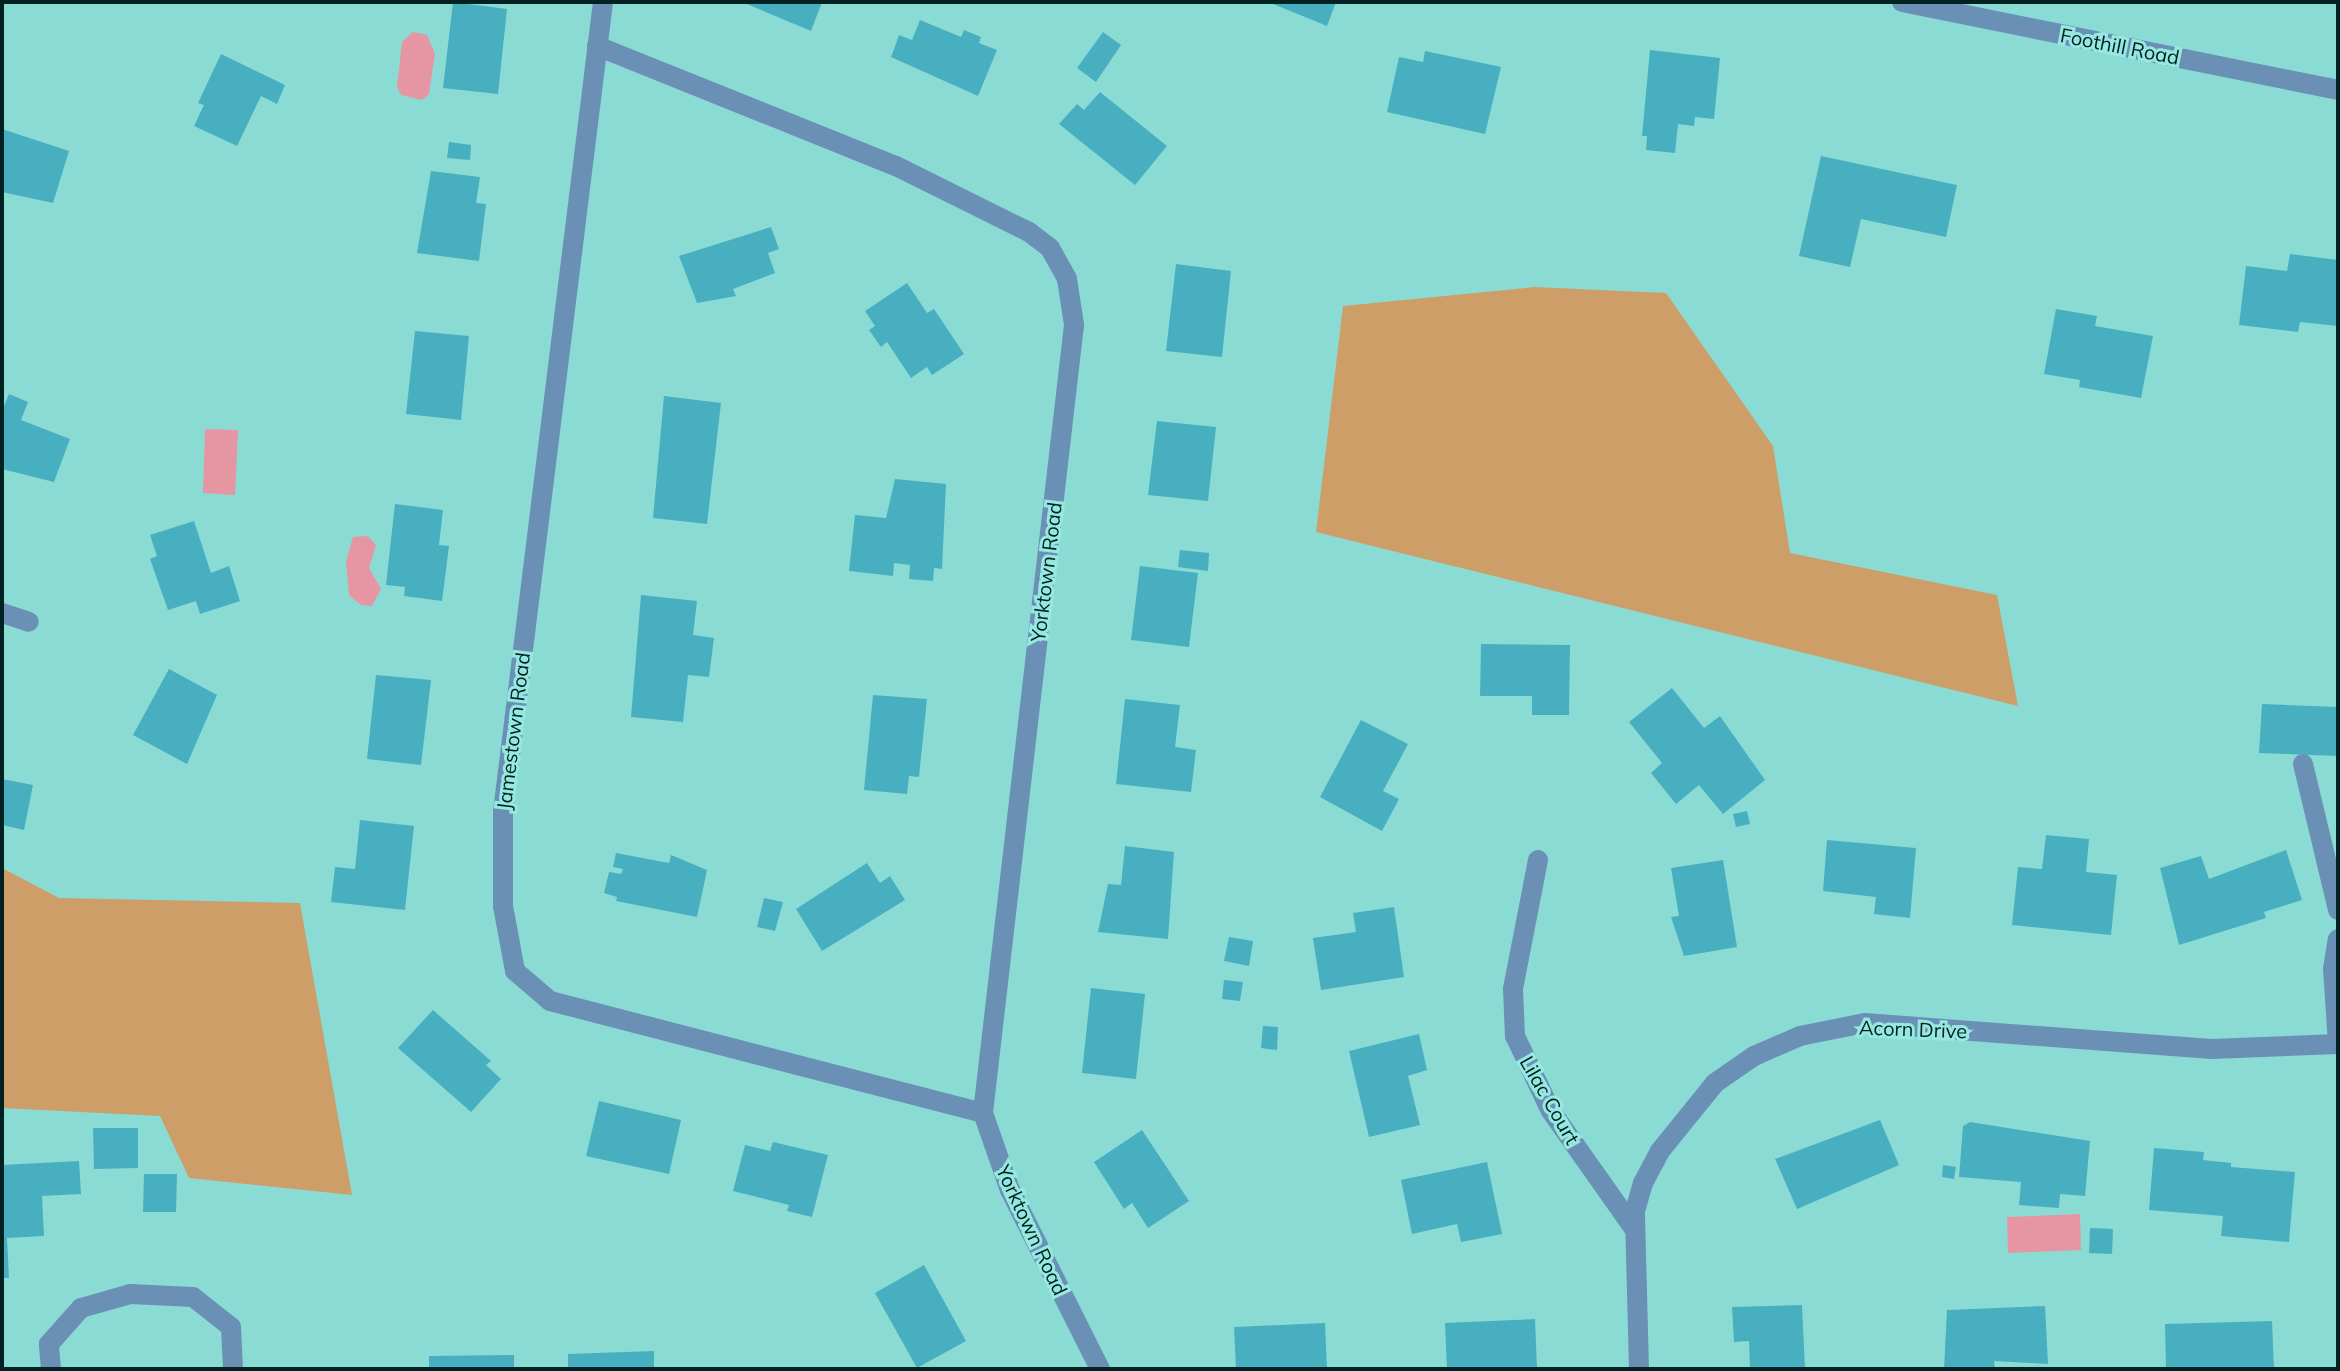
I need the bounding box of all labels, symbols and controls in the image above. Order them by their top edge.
street label: Foothill Road [2058,23,2182,69]
street label: Yorktown Road [1026,501,1066,643]
street label: Jamestown Road [491,651,535,811]
street label: Acorn Drive [1858,1015,1968,1043]
street label: Lilac Court [1515,1051,1585,1149]
street label: Yorktown Road [991,1161,1073,1299]

